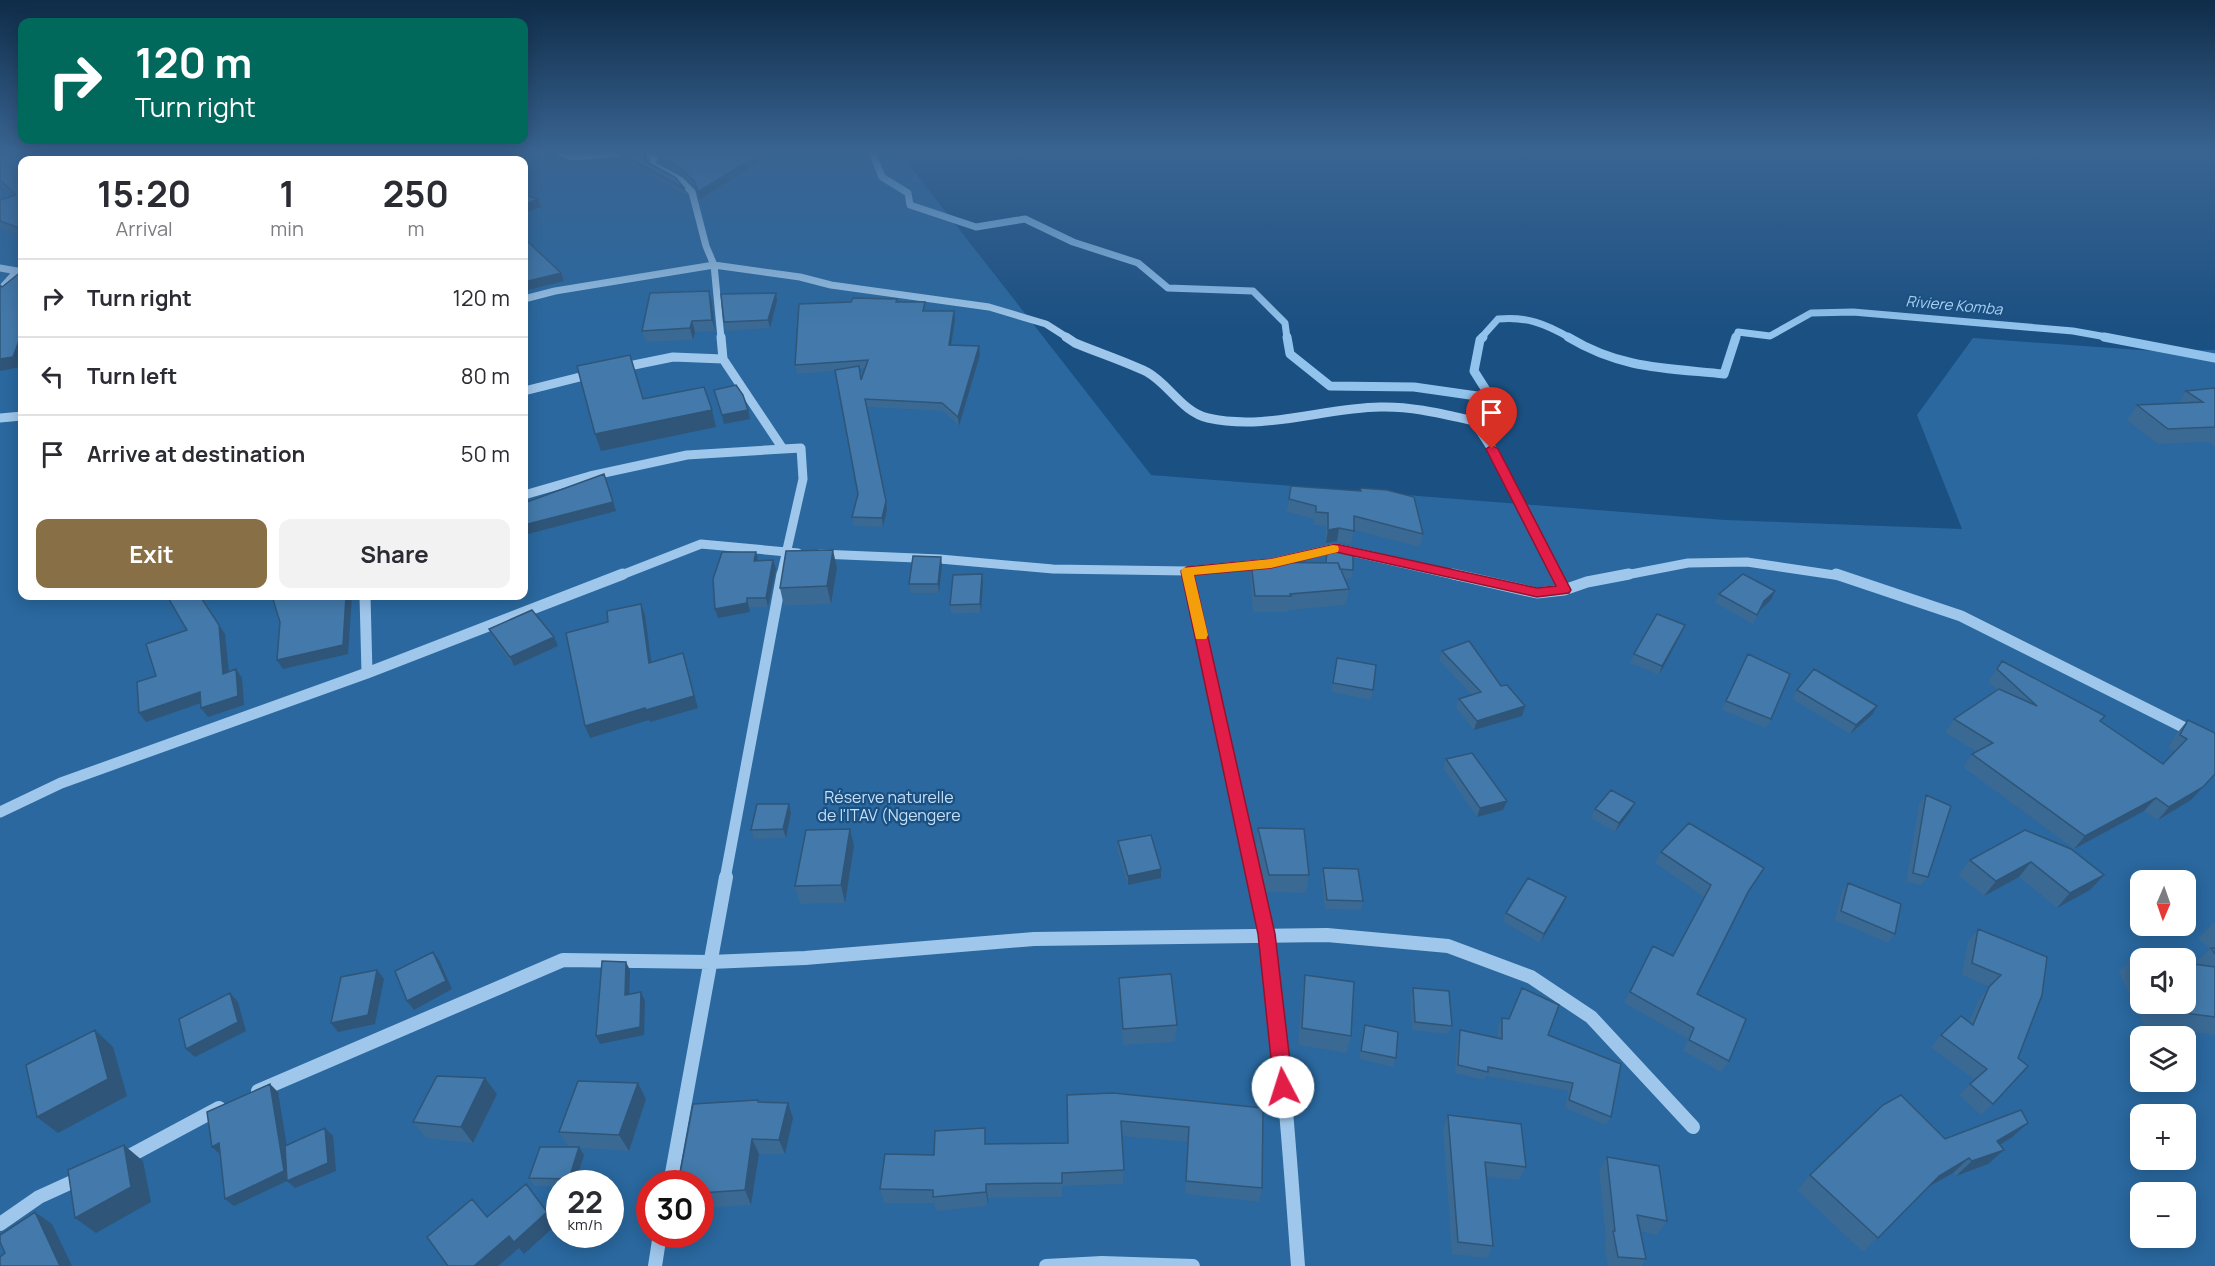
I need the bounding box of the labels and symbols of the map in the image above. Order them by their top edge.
water label: Riviere Komba [1905,290,2004,320]
pin [1466,387,1517,449]
park label: Réserve naturelle de l'ITAV (Ngengere [817,786,961,826]
north arrow [2130,870,2196,936]
position arrow [1251,1055,1315,1119]
speed limit sign: 30 [636,1170,714,1248]

